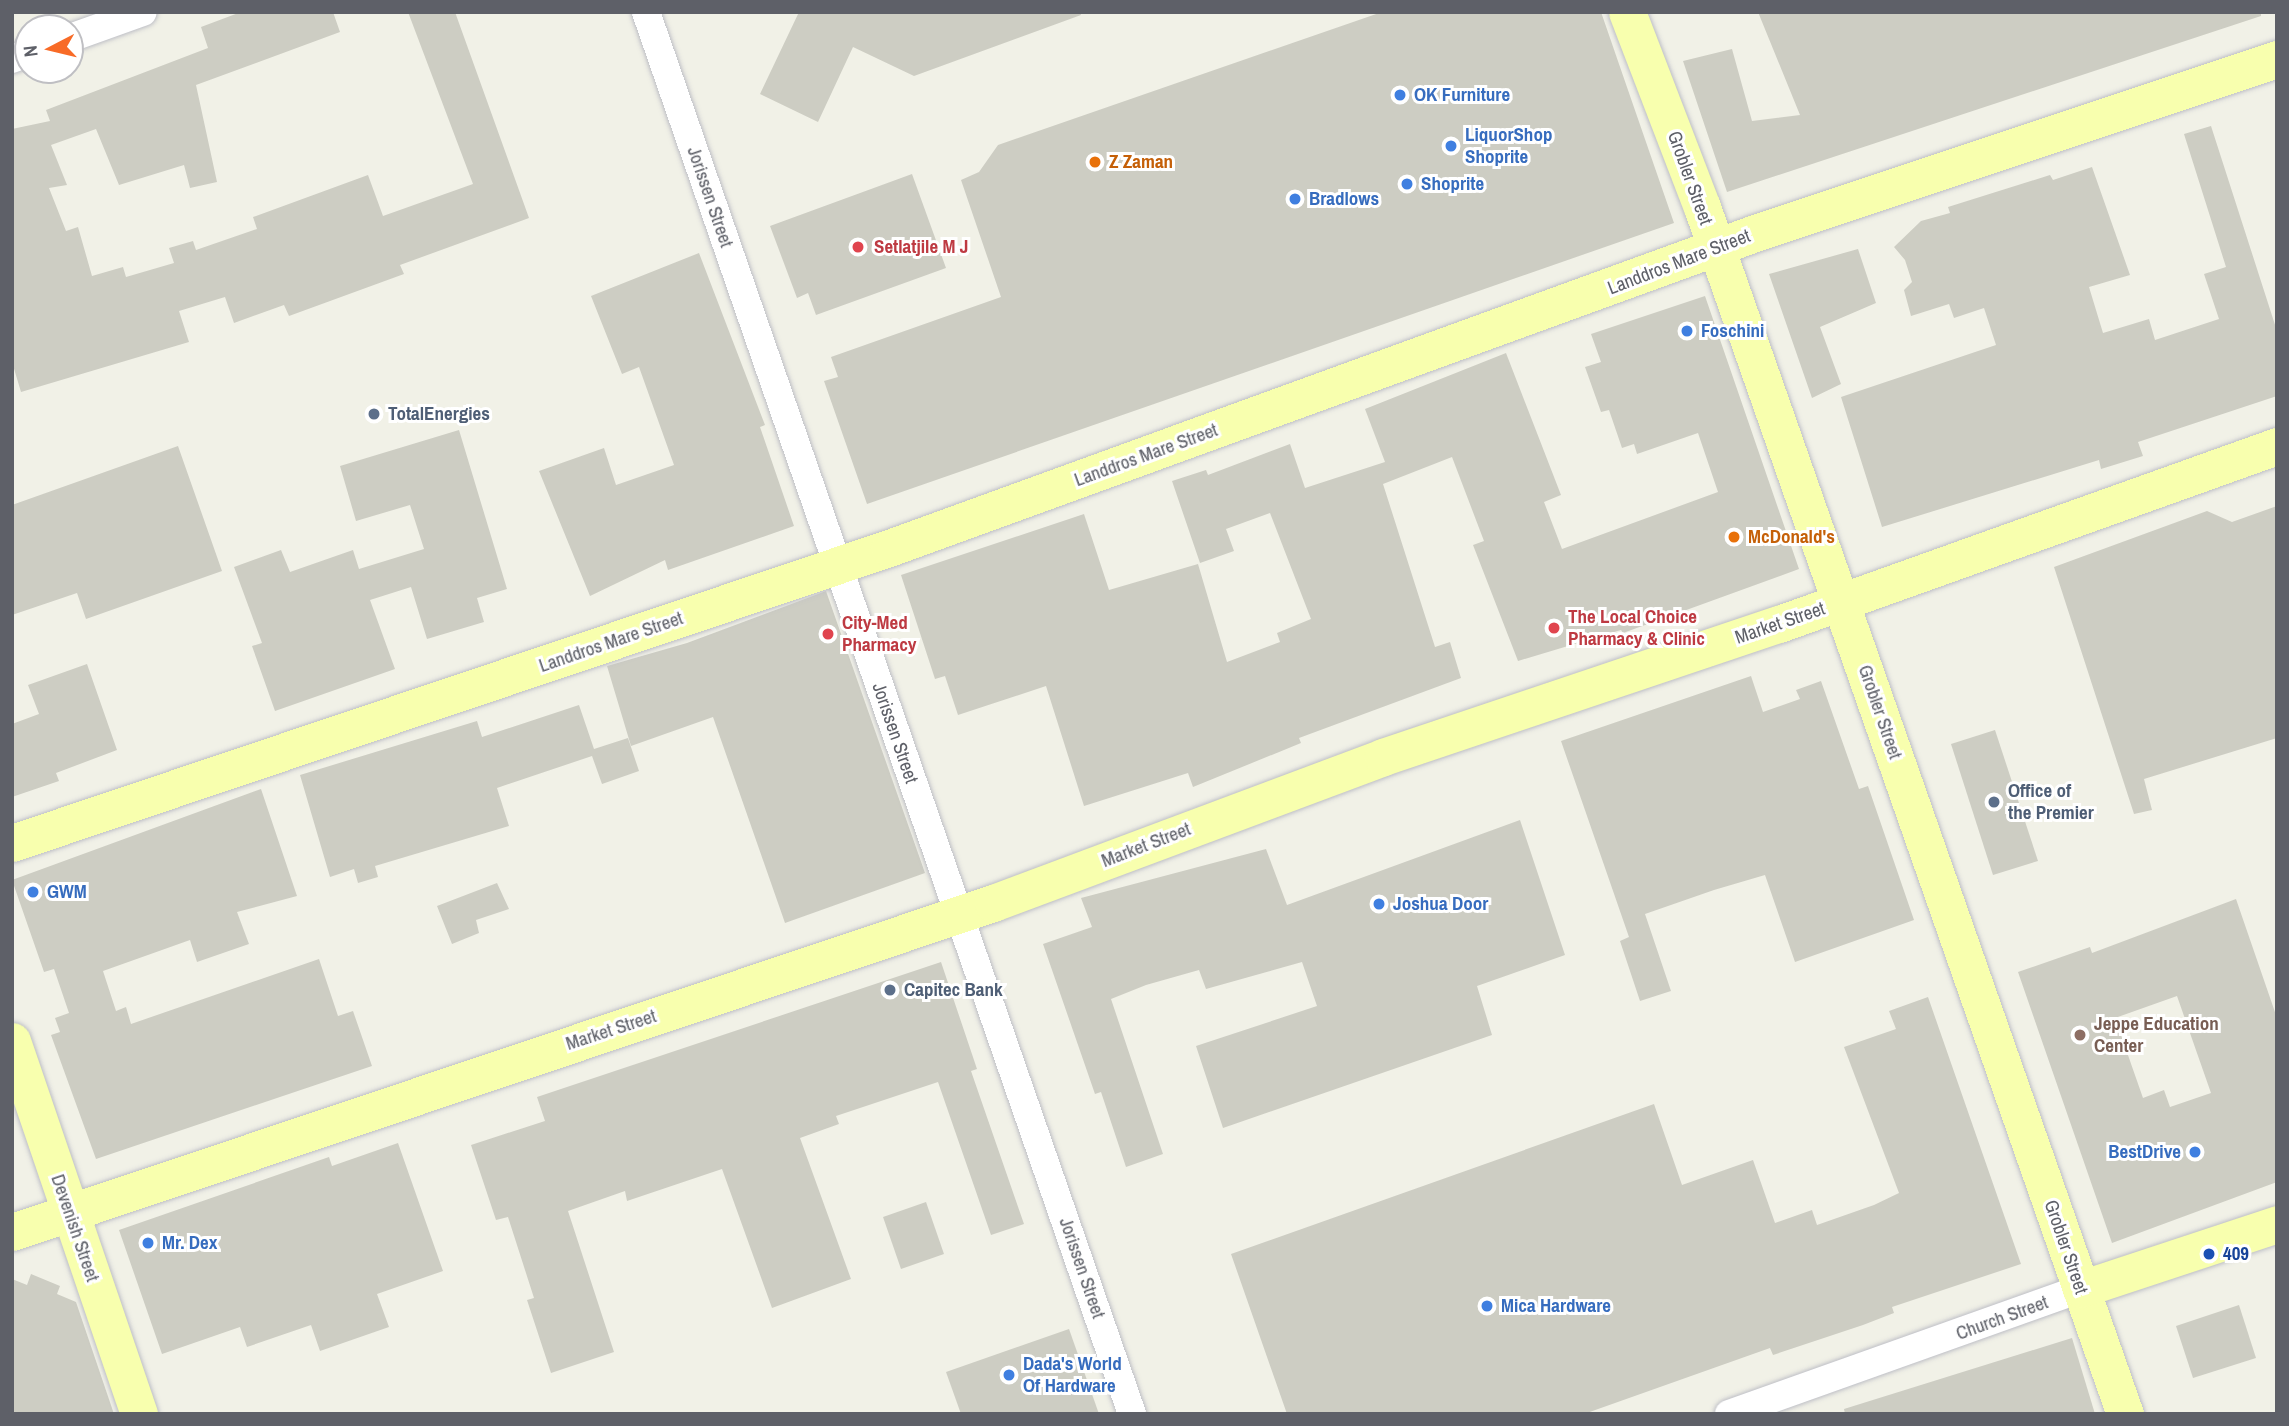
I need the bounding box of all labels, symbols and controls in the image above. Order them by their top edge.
north arrow [14,14,84,84]
text: N [17,44,44,58]
place label: OK Furniture [1414,84,1510,106]
marker: OK Furniture [1392,87,1408,103]
place label: LiquorShop Shoprite [1465,124,1552,168]
street label: Grobler Street [1663,128,1717,228]
marker: LiquorShop Shoprite [1443,138,1459,154]
street label: Jorissen Street [682,144,738,250]
place label: Z Zaman [1109,151,1173,173]
marker: Z Zaman [1087,154,1103,170]
place label: Shoprite [1421,173,1484,195]
marker: Shoprite [1399,176,1415,192]
place label: Bradlows [1309,188,1379,210]
marker: Bradlows [1287,191,1303,207]
street label: Landdros Mare Street [1605,224,1753,300]
place label: Setlatjile M J [874,236,968,258]
marker: Setlatjile M J [848,237,868,257]
place label: Foschini [1701,320,1764,342]
marker: Foschini [1679,323,1695,339]
place label: TotalEnergies [388,403,490,425]
marker: TotalEnergies [366,406,382,422]
street label: Landdros Mare Street [1071,419,1221,491]
place label: McDonald's [1748,526,1835,548]
marker: McDonald's [1726,529,1742,545]
street label: Market Street [1732,597,1828,649]
place label: The Local Choice Pharmacy & Clinic [1568,606,1705,650]
street label: Landdros Mare Street [536,607,686,677]
place label: City-Med Pharmacy [842,612,916,656]
marker: The Local Choice Pharmacy & Clinic [1546,620,1562,636]
marker: City-Med Pharmacy [820,626,836,642]
street label: Grobler Street [1853,662,1907,762]
street label: Jorissen Street [867,680,923,786]
place label: Office of the Premier [2008,780,2094,824]
marker: Office of the Premier [1986,794,2002,810]
street label: Market Street [1098,818,1194,872]
place label: GWM [47,881,87,903]
marker: GWM [25,884,41,900]
place label: Joshua Door [1393,893,1488,915]
marker: Joshua Door [1371,896,1387,912]
place label: Capitec Bank [904,979,1003,1001]
marker: Capitec Bank [882,982,898,998]
street label: Market Street [563,1005,659,1055]
place label: Jeppe Education Center [2094,1013,2219,1057]
marker: Jeppe Education Center [2072,1027,2088,1043]
place label: BestDrive [2108,1141,2181,1163]
marker: BestDrive [2187,1144,2203,1160]
street label: Devenish Street [46,1171,104,1285]
street label: Grobler Street [2039,1197,2093,1297]
street label: Jorissen Street [1054,1215,1110,1321]
place label: Mr. Dex [162,1232,217,1254]
marker: Mr. Dex [140,1235,156,1251]
place label: 409 [2223,1243,2249,1265]
marker: 409 [2201,1246,2217,1262]
street label: Church Street [1953,1291,2051,1345]
place label: Mica Hardware [1501,1295,1611,1317]
marker: Mica Hardware [1479,1298,1495,1314]
place label: Dada's World Of Hardware [1023,1353,1122,1397]
marker: Dada's World Of Hardware [1001,1367,1017,1383]

